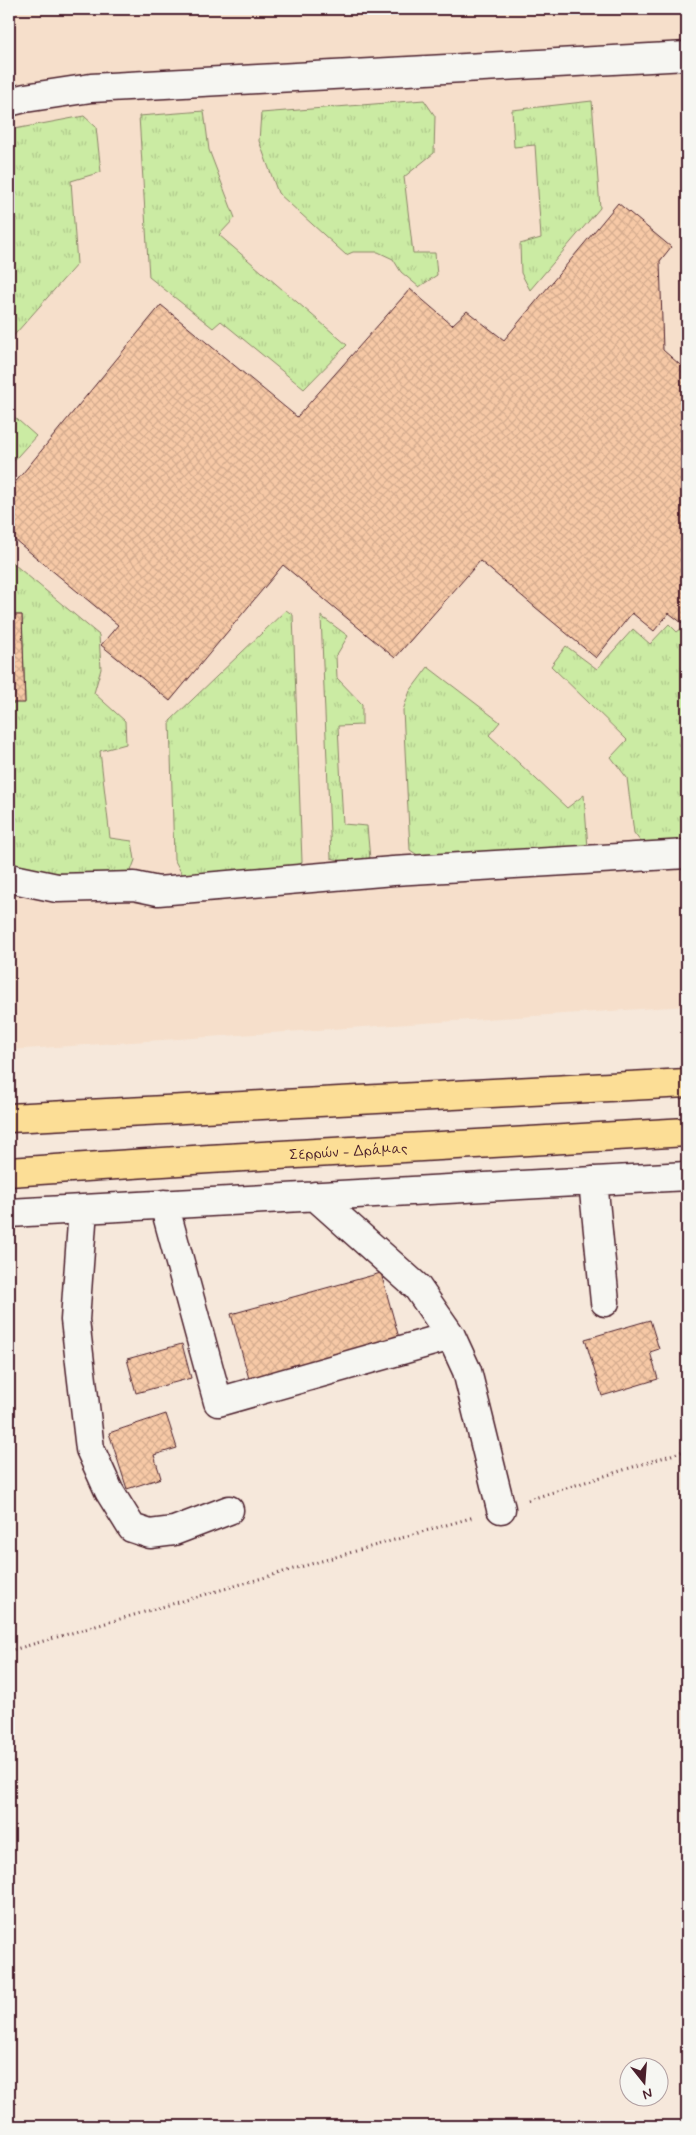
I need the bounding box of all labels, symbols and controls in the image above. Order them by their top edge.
street label: Σερρών - Δράμας [289,1139,409,1165]
north arrow [618,2058,668,2108]
text: N [640,2084,655,2103]

